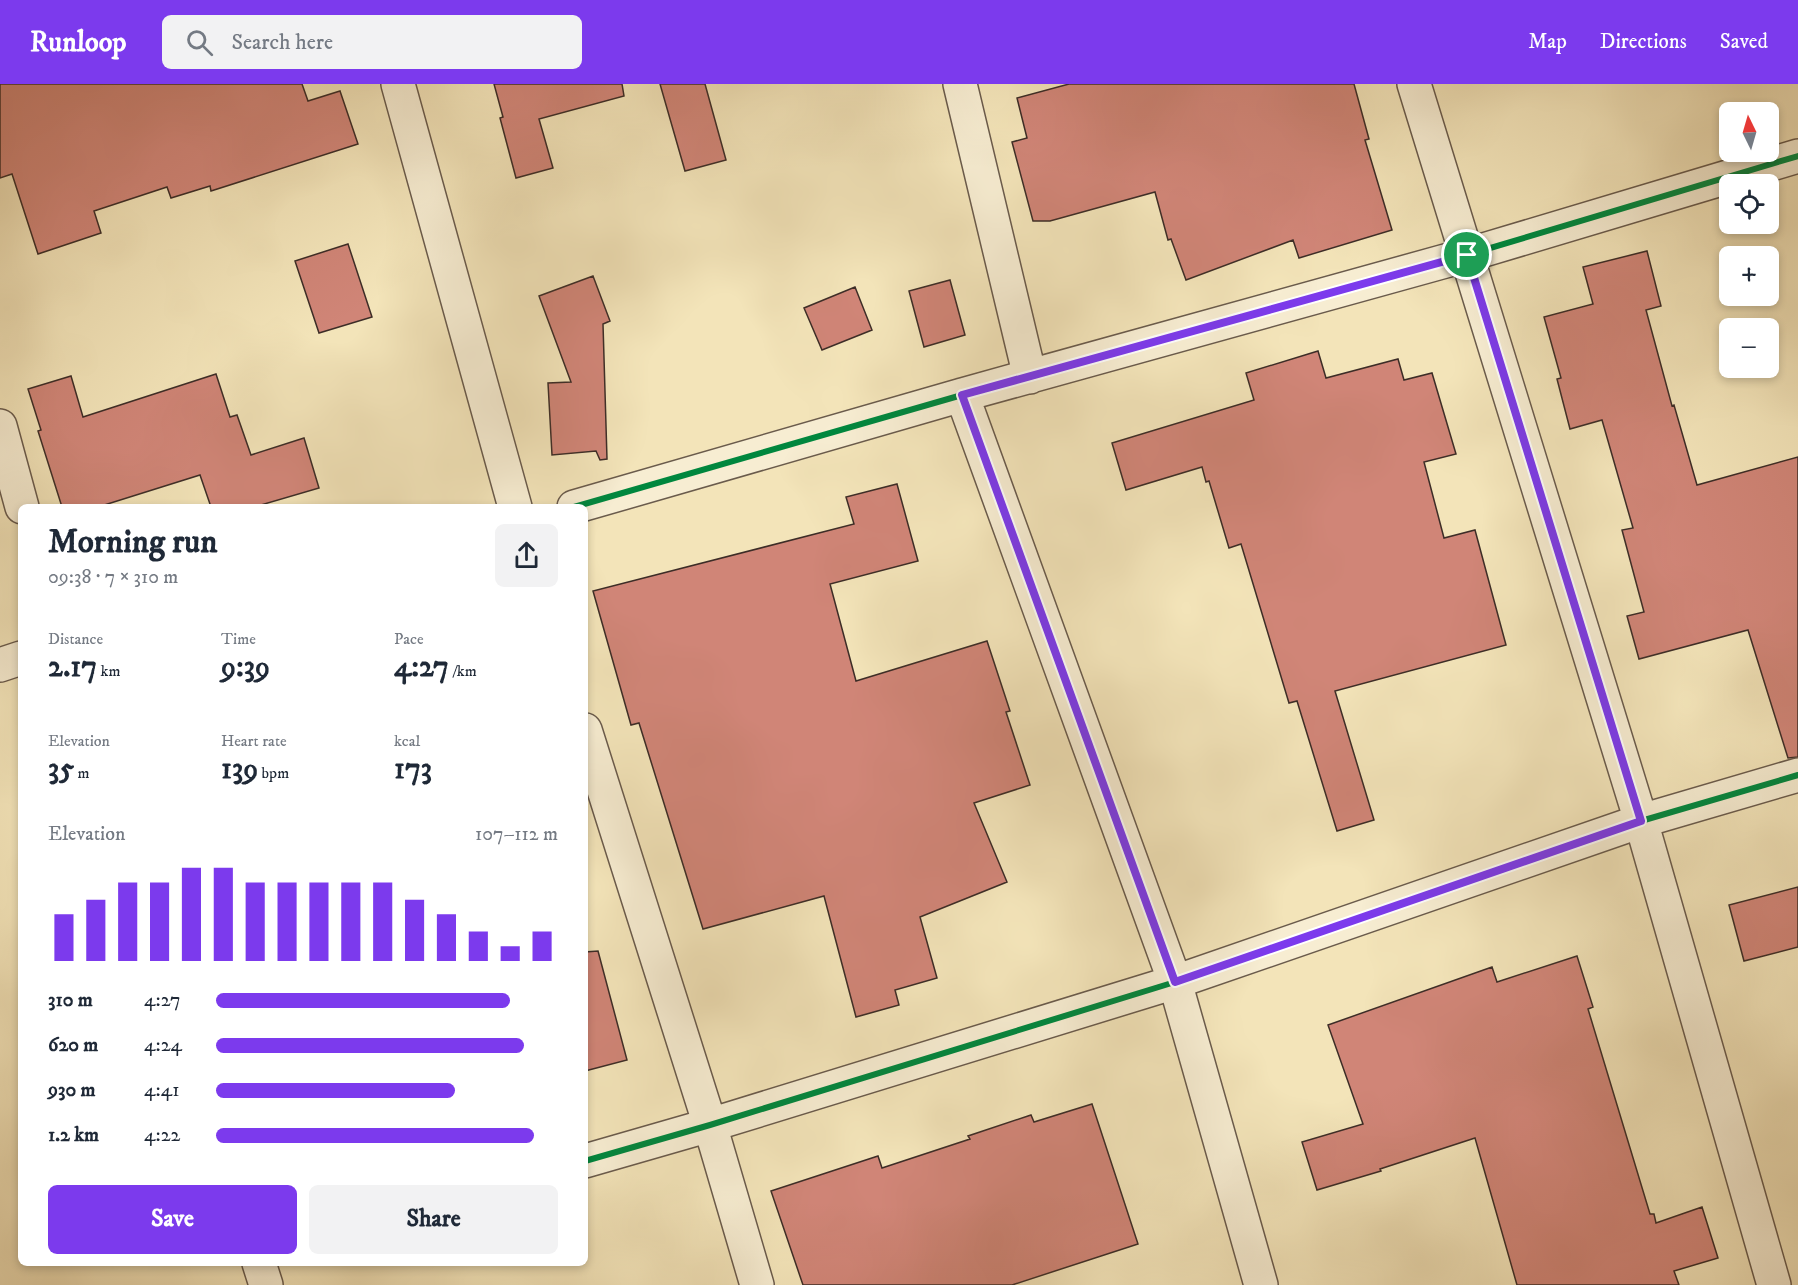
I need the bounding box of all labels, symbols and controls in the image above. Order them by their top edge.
search box [162,15,582,69]
text: Runloop [30,25,126,60]
icon: search [183,26,216,59]
text: Search here [231,29,333,56]
text: Map [1528,29,1567,55]
text: Directions [1600,29,1687,55]
text: Saved [1720,29,1768,55]
north arrow [1719,102,1779,162]
map controls [1719,102,1779,378]
button: locate [1719,174,1779,234]
pin [1441,229,1492,280]
icon: arrive [1450,238,1483,271]
button: + [1719,246,1779,306]
button: − [1719,318,1779,378]
text: Morning run [48,522,217,563]
button: share [495,524,558,587]
text: 09:38 · 7 × 310 m [48,565,178,590]
text: Distance [48,629,103,649]
text: Time [221,629,256,649]
text: Pace [394,629,424,649]
text: 2.17 [48,649,97,686]
text: 9:39 [221,649,270,686]
text: 4:27 [394,649,449,686]
text: km [97,661,121,681]
text: /km [449,661,477,681]
text: Elevation [48,731,110,751]
text: Heart rate [221,731,287,751]
text: kcal [394,731,420,751]
text: 35 [48,751,74,788]
text: 139 [221,751,258,788]
text: 173 [394,751,432,788]
text: m [74,763,90,783]
text: bpm [258,763,289,783]
text: Elevation [48,822,125,847]
text: 107–112 m [475,822,558,847]
text: 310 m [48,988,93,1013]
text: 4:27 [144,988,181,1013]
text: 620 m [48,1033,98,1058]
text: 4:24 [144,1033,182,1058]
text: 930 m [48,1078,96,1103]
text: 4:41 [144,1078,180,1103]
text: 1.2 km [48,1123,99,1148]
text: 4:22 [144,1123,180,1148]
button: Save [48,1185,297,1254]
button: Share [309,1185,558,1254]

